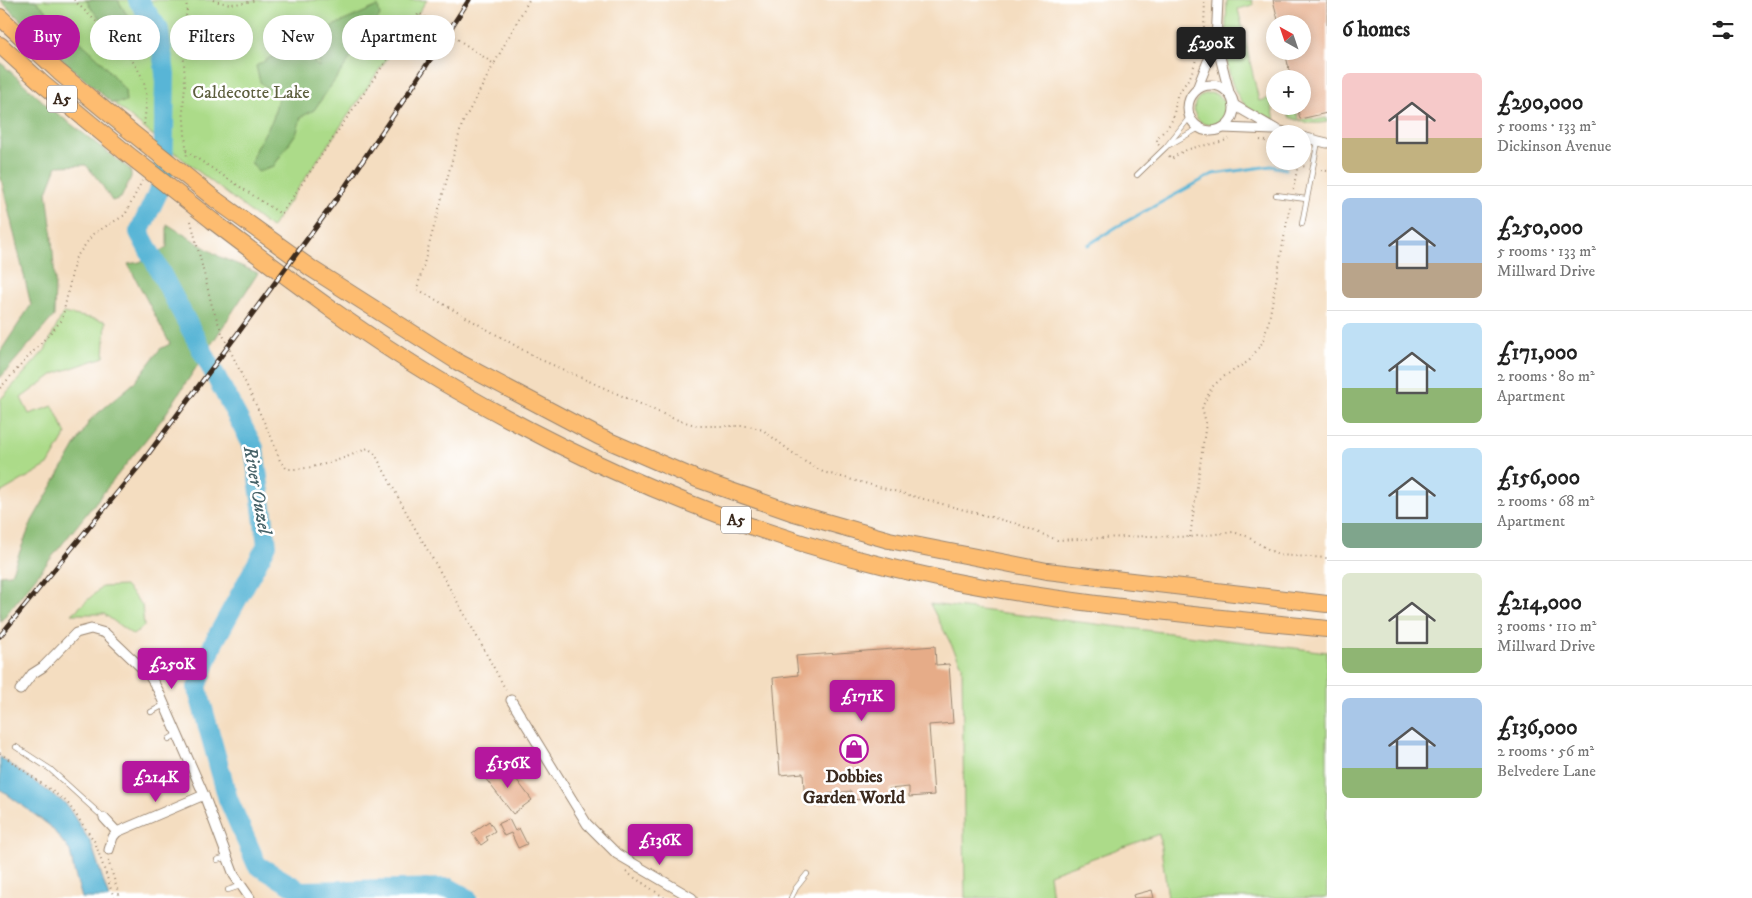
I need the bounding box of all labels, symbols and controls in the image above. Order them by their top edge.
chip: Buy [15,15,80,60]
chip: Rent [90,15,160,60]
chip: Filters [170,15,253,60]
chip: New [263,15,332,60]
chip: Apartment [342,15,455,60]
north arrow [1266,15,1311,60]
map controls [1266,15,1311,170]
icon: filters [1709,16,1737,44]
text: 6 homes [1342,17,1410,43]
pin: £290K [1176,27,1246,69]
text: £290K [1188,33,1234,53]
button: + [1266,70,1311,115]
park label: Caldecotte Lake [192,82,310,104]
road number: A5 [47,86,77,112]
text: £290,000 [1497,90,1583,116]
icon: home [1382,93,1442,153]
text: 5 rooms · 133 m² [1497,116,1596,136]
button: − [1266,125,1311,170]
text: Dickinson Avenue [1497,136,1611,156]
text: £250,000 [1497,215,1583,241]
icon: home [1382,218,1442,278]
text: 5 rooms · 133 m² [1497,241,1596,261]
text: Millward Drive [1497,261,1595,281]
text: £171,000 [1497,340,1578,366]
icon: home [1382,343,1442,403]
text: 2 rooms · 80 m² [1497,366,1595,386]
text: Apartment [1497,386,1565,406]
water label: River Ouzel [238,443,276,538]
text: £156,000 [1497,465,1580,491]
icon: home [1382,468,1442,528]
text: 2 rooms · 68 m² [1497,491,1594,511]
road number: A5 [721,506,751,534]
text: Apartment [1497,511,1565,531]
text: £214,000 [1497,590,1582,616]
icon: home [1382,593,1442,653]
text: 3 rooms · 110 m² [1497,616,1596,636]
text: Millward Drive [1497,636,1595,656]
pin: £250K [137,648,207,690]
text: £250K [149,654,195,674]
pin: £171K [827,680,897,722]
text: £171K [841,686,883,706]
text: £136,000 [1497,715,1578,741]
icon: home [1382,718,1442,778]
shop icon: Dobbies Garden World [839,734,869,764]
text: 2 rooms · 56 m² [1497,741,1594,761]
pin: £156K [473,746,543,789]
text: £156K [486,753,530,773]
pin: £214K [121,760,191,803]
text: Belvedere Lane [1497,761,1596,781]
place label: Dobbies Garden World [803,766,906,809]
text: £214K [133,767,179,787]
pin: £136K [625,824,695,866]
text: £136K [639,830,681,850]

